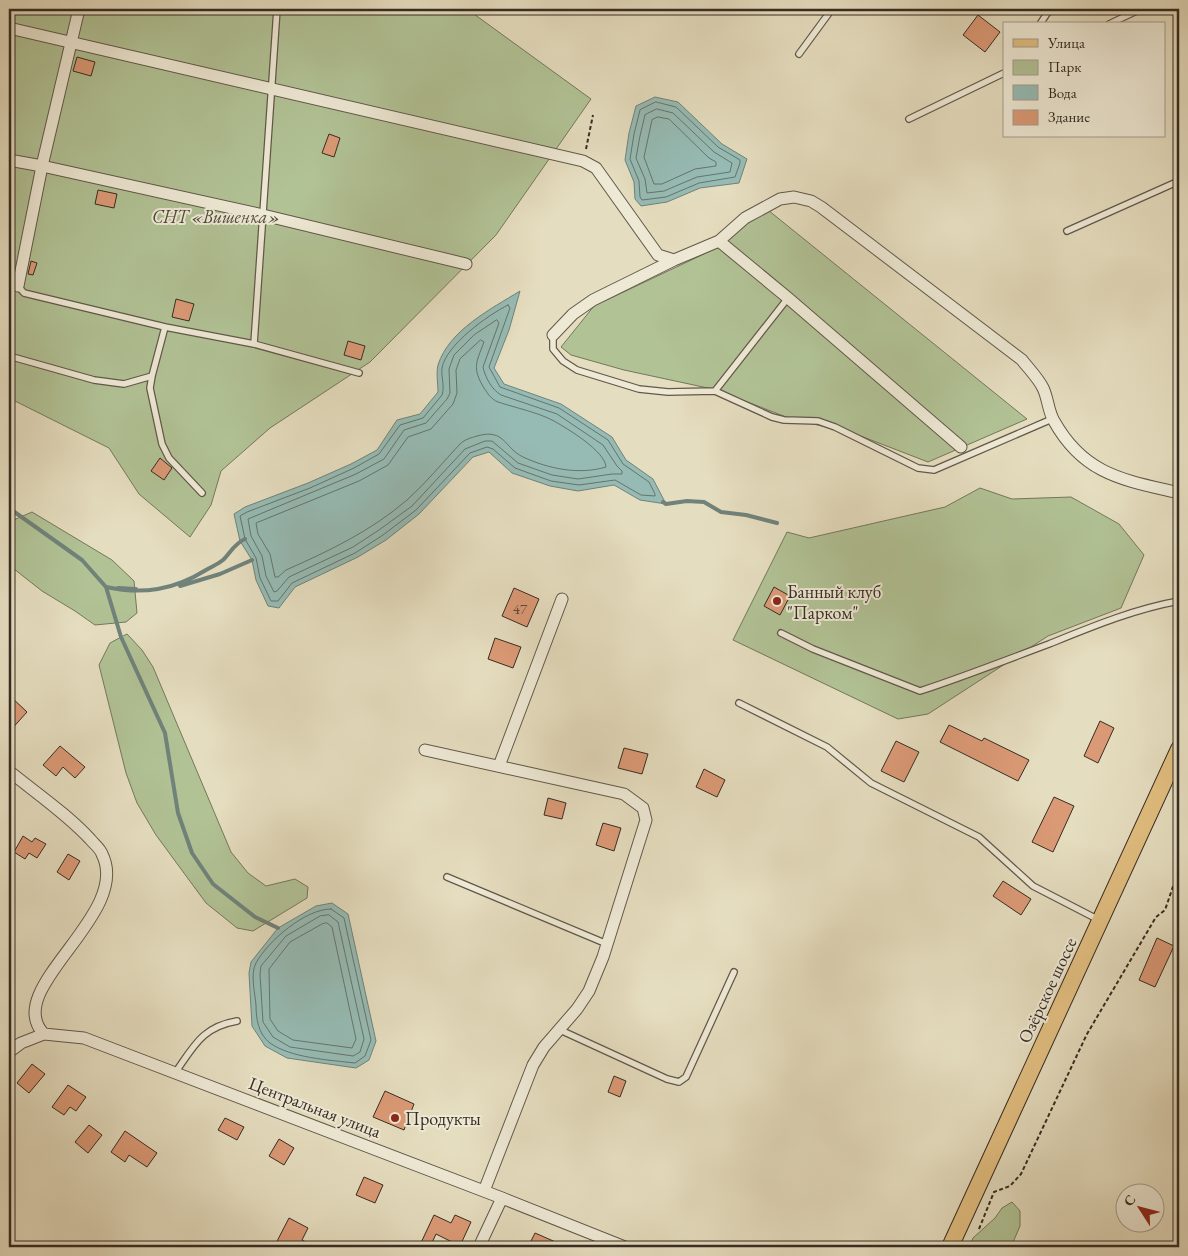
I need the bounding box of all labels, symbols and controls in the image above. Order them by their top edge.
legend [1003,22,1166,138]
text: Улица [1047,33,1085,52]
text: Парк [1048,57,1081,76]
text: Вода [1048,83,1077,102]
text: Здание [1048,107,1090,126]
park label: СНТ «Вишенка» [152,205,280,228]
place label: Банный клуб "Парком" [787,580,881,624]
marker: Банный клуб "Парком" [771,595,783,607]
house number: 47 [513,599,528,618]
street label: Озёрское шоссе [1012,933,1082,1047]
street label: Центральная улица [246,1071,385,1143]
place label: Продукты [405,1107,481,1130]
marker: Продукты [389,1112,401,1124]
north arrow [1116,1184,1166,1234]
text: С [1119,1191,1140,1210]

